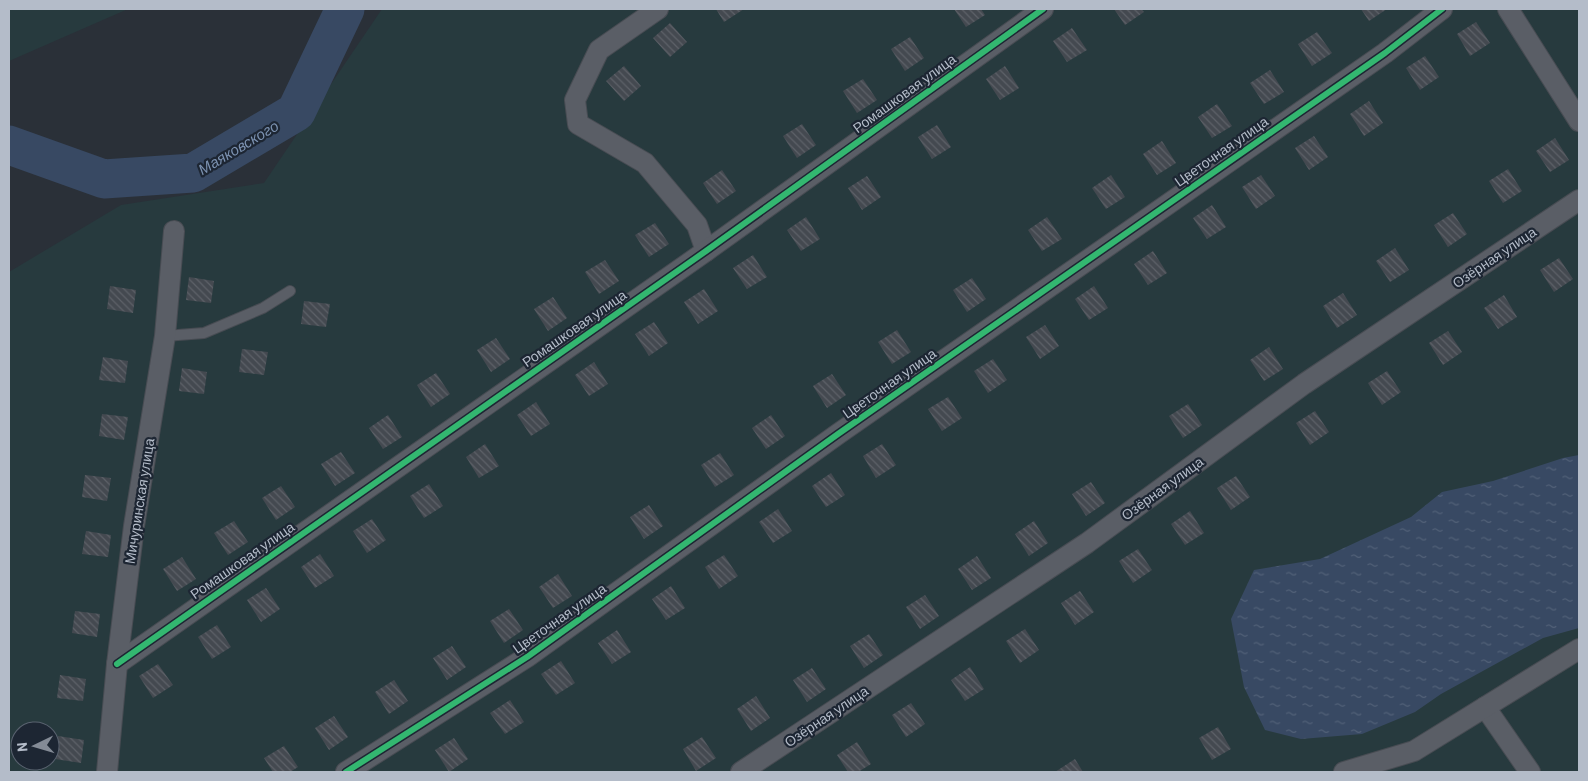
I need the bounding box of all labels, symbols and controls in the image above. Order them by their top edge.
street label: Ромашковая улица [849,50,959,136]
street label: Цветочная улица [1171,112,1271,190]
water label: Маяковского [195,116,281,178]
street label: Озёрная улица [1449,223,1539,291]
street label: Ромашковая улица [519,286,629,370]
street label: Цветочная улица [839,344,939,422]
street label: Мичуринская улица [121,437,157,565]
street label: Озёрная улица [1118,452,1207,523]
street label: Ромашковая улица [187,518,297,602]
street label: Цветочная улица [509,579,609,657]
street label: Озёрная улица [781,682,871,750]
north arrow [10,721,60,771]
text: N [13,742,30,753]

